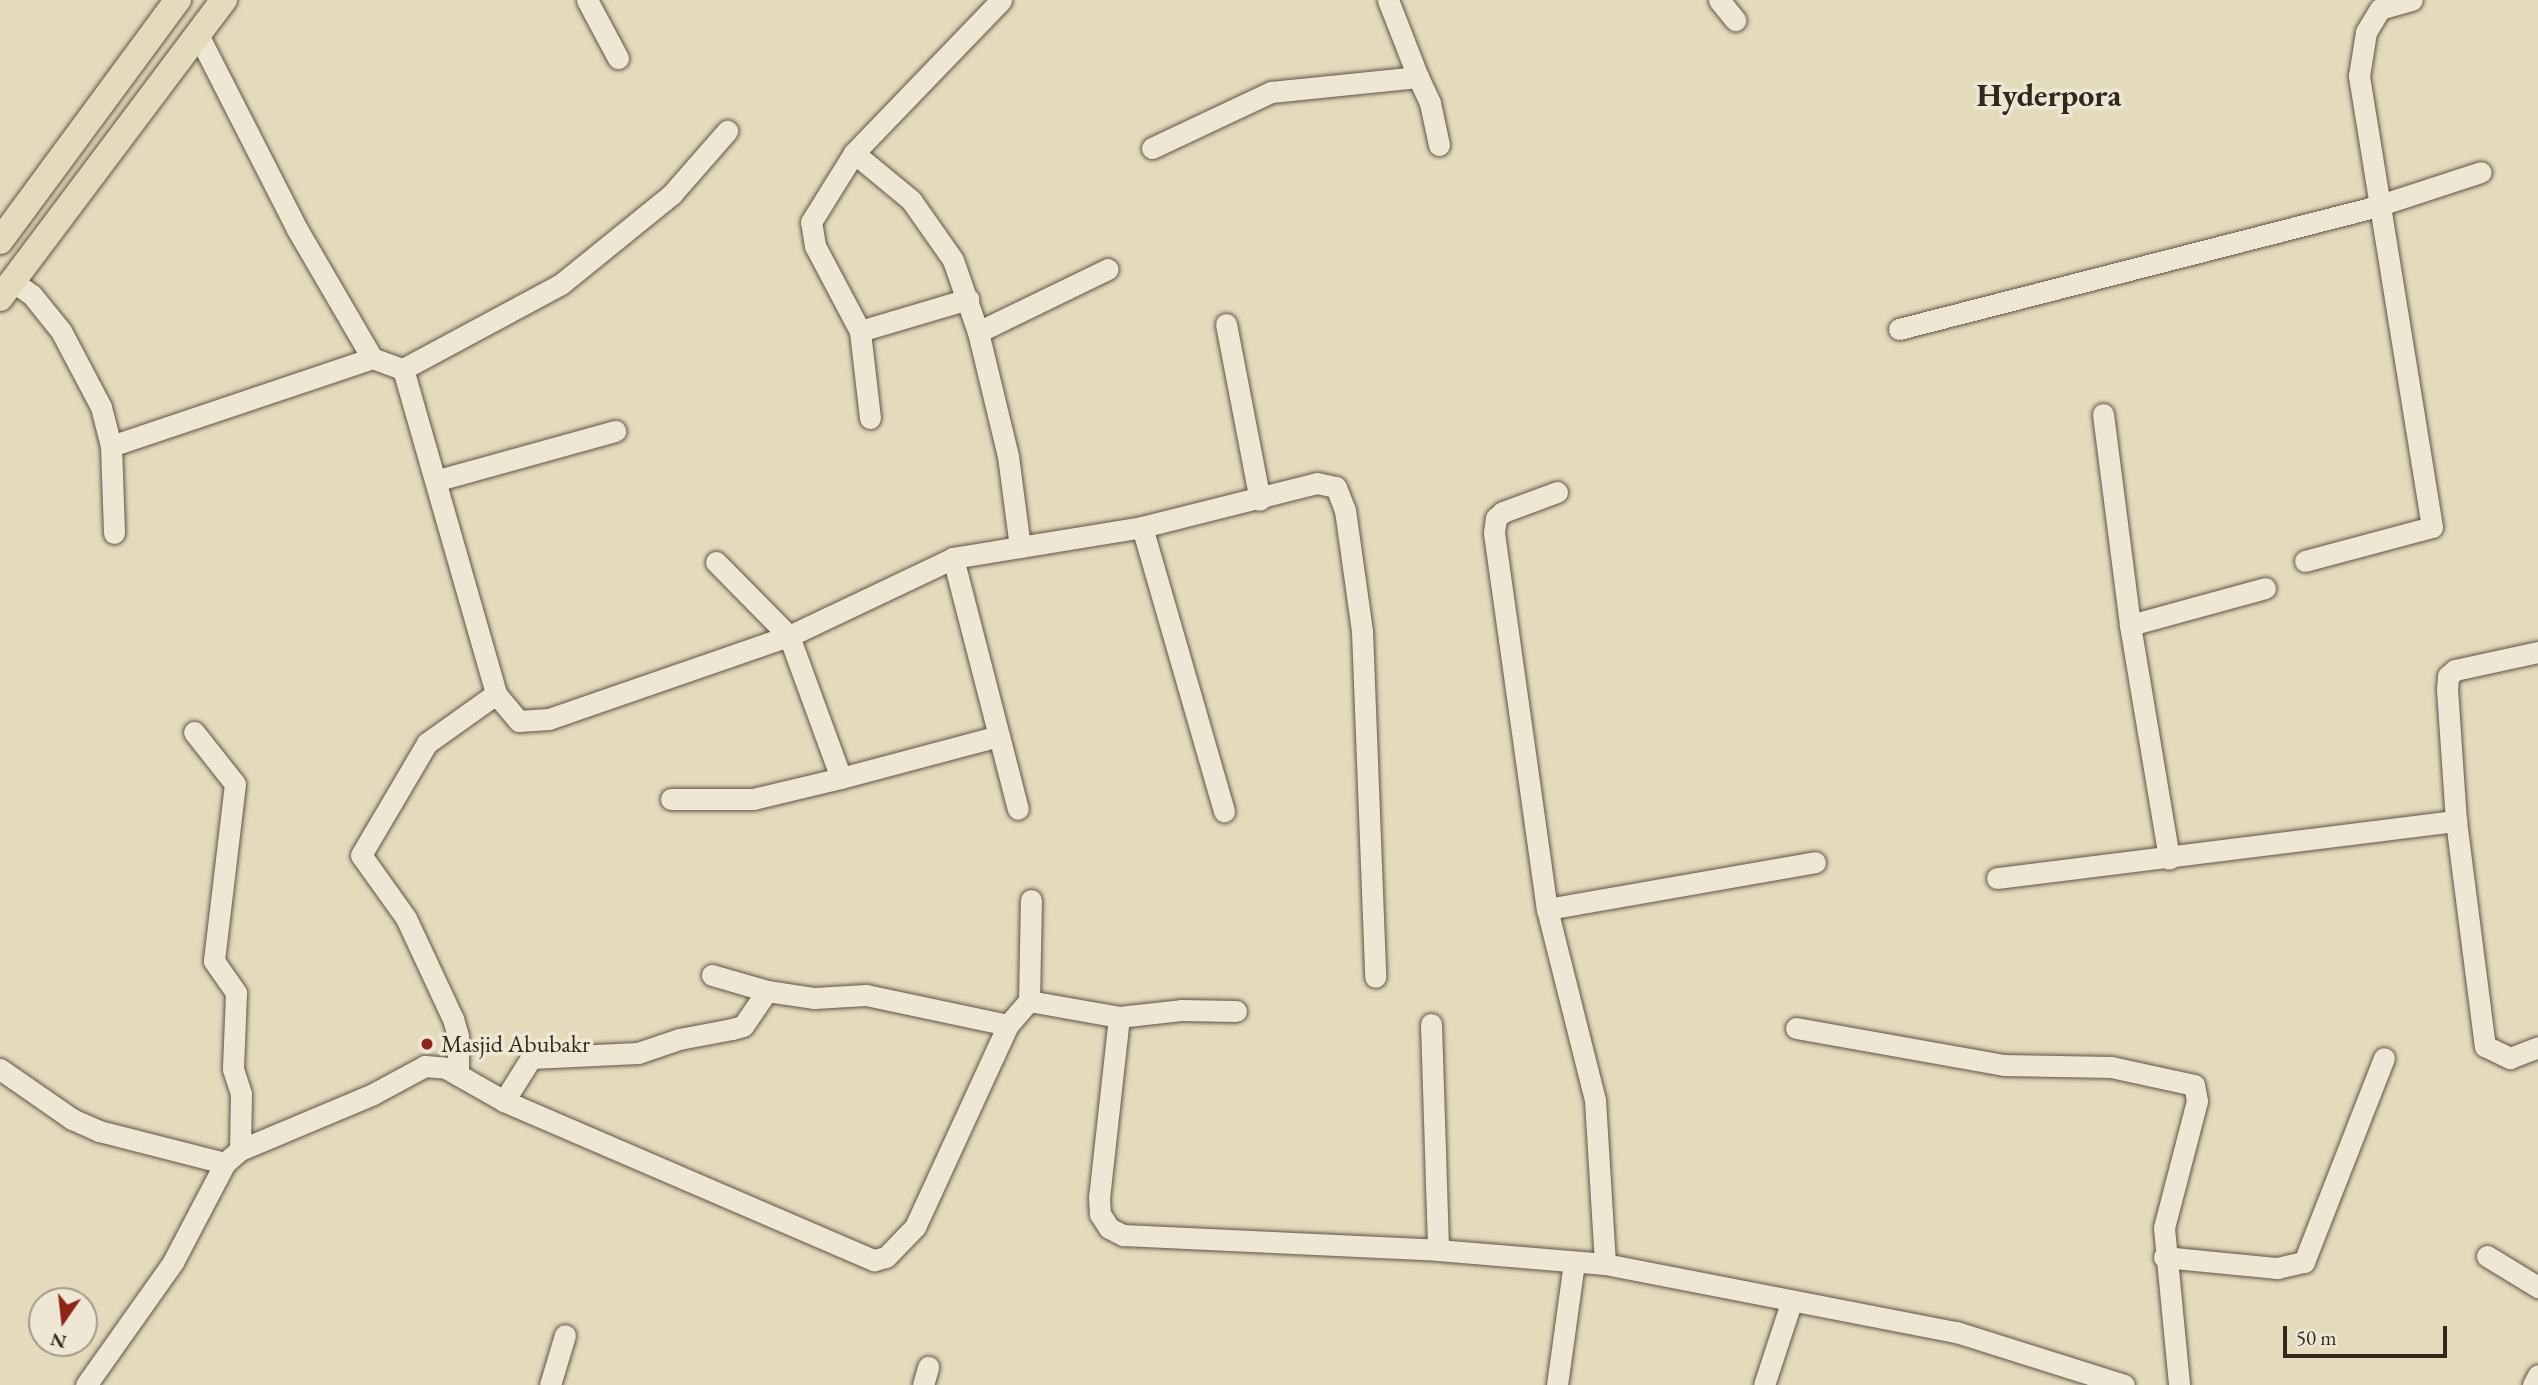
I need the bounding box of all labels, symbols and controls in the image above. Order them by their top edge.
district label: Hyderpora [1976,76,2122,114]
place label: Masjid Abubakr [441,1030,590,1058]
marker: Masjid Abubakr [419,1036,435,1052]
north arrow [28,1287,98,1357]
scale bar [2286,1312,2450,1356]
text: 50 m [2296,1324,2337,1351]
text: N [48,1327,69,1355]

